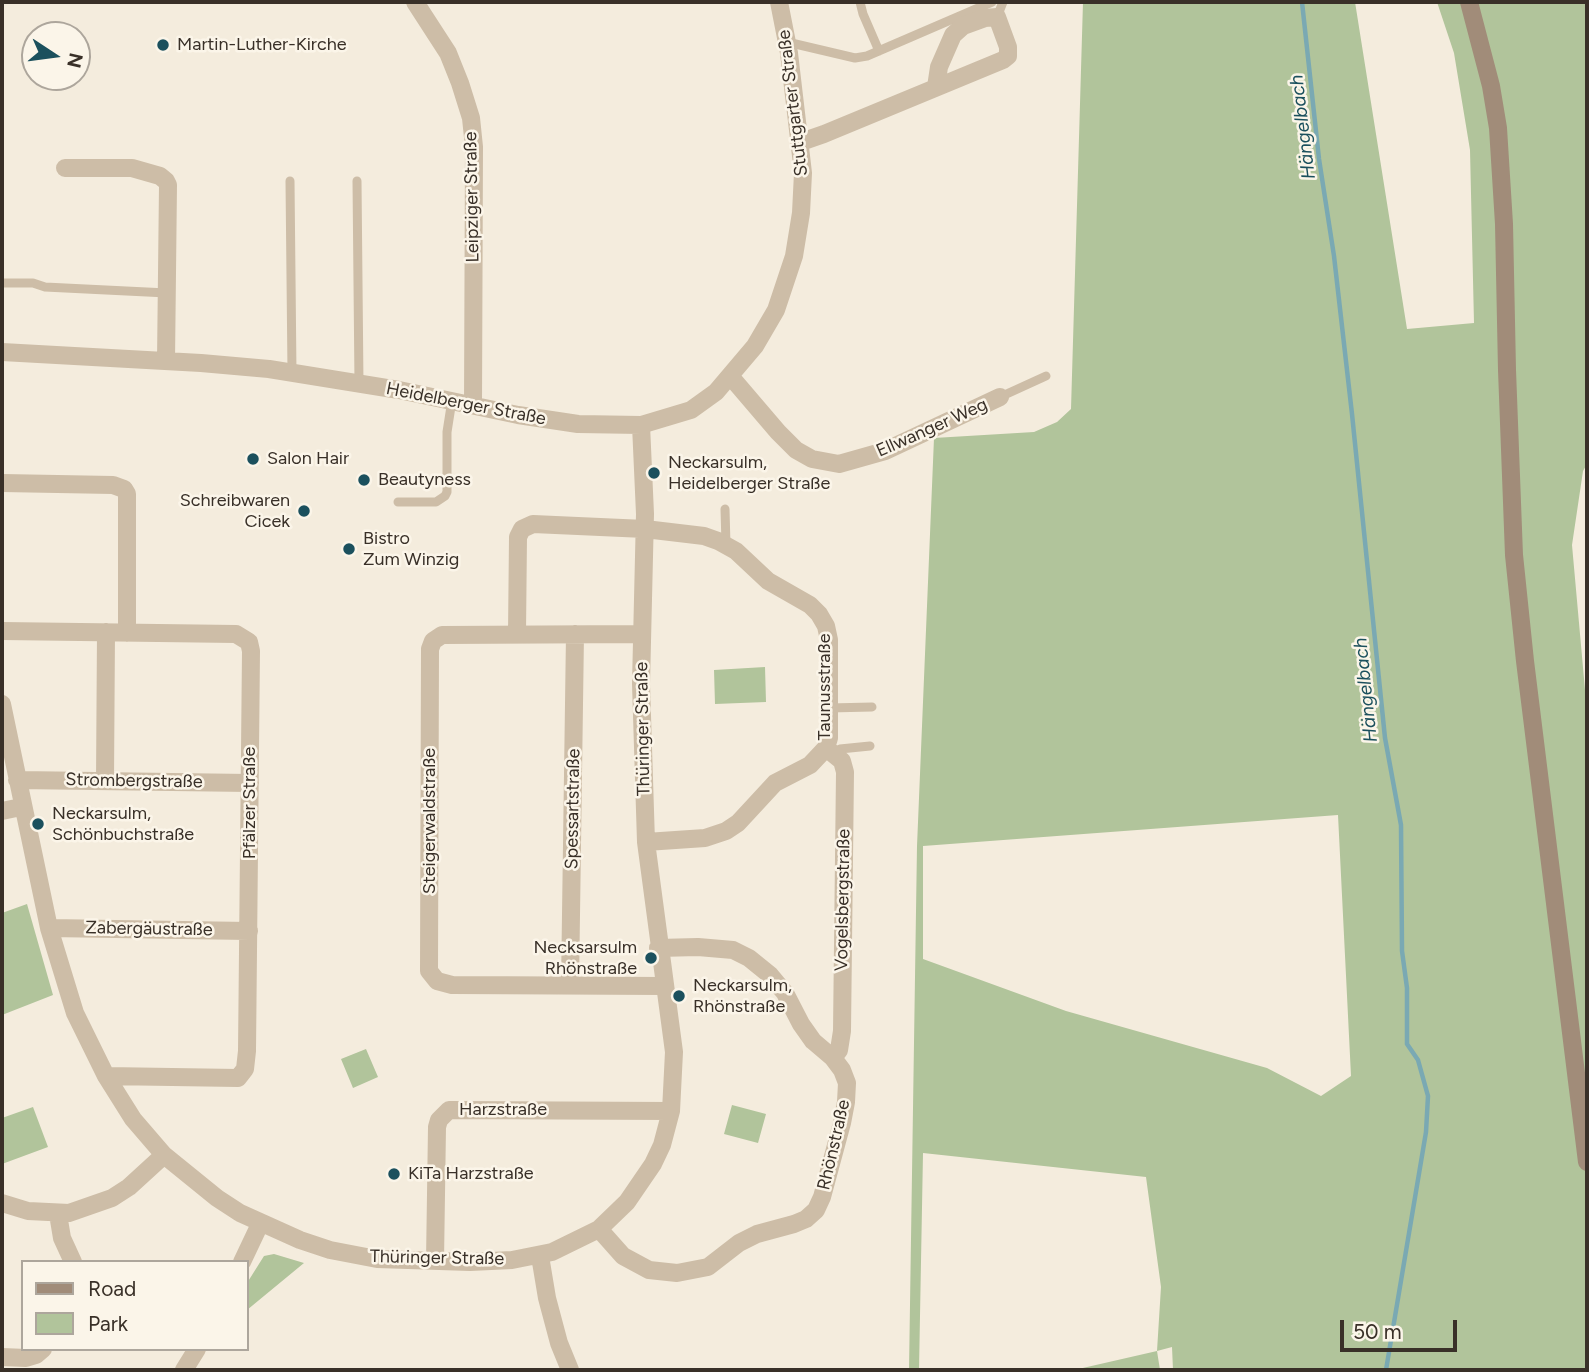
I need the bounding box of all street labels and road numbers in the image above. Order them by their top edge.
street label: Stuttgarter Straße [773,28,813,178]
street label: Leipziger Straße [460,131,484,263]
street label: Heidelberger Straße [384,378,548,430]
street label: Ellwanger Weg [873,394,991,462]
street label: Taunusstraße [814,634,836,740]
street label: Thüringer Straße [631,662,655,796]
street label: Pfälzer Straße [239,747,261,859]
street label: Steigerwaldstraße [419,748,441,894]
street label: Spessartstraße [561,748,585,870]
street label: Strombergstraße [65,769,203,793]
street label: Vogelsbergstraße [831,829,855,971]
street label: Zabergäustraße [85,917,213,941]
street label: Rhönstraße [813,1098,855,1192]
street label: Harzstraße [459,1099,547,1121]
street label: Thüringer Straße [370,1246,504,1270]

